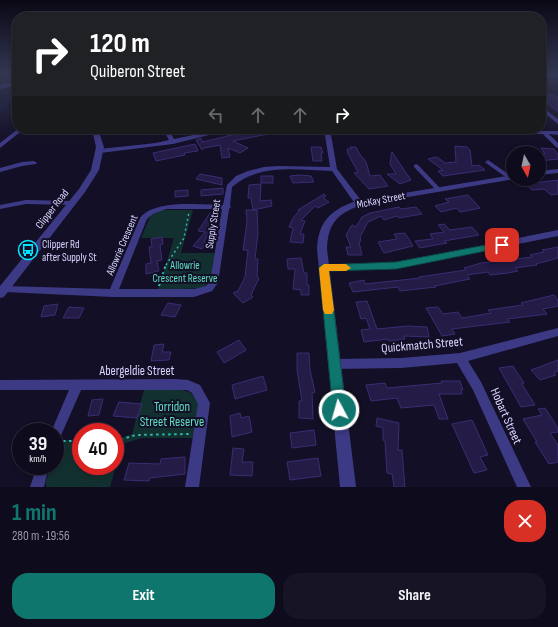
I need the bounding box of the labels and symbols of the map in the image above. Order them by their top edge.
north arrow [506,146,546,186]
street label: Clipper Road [33,186,72,231]
street label: McKay Street [356,189,407,211]
street label: Supply Street [203,198,223,250]
street label: Allowrie Crescent [103,212,141,278]
pin [485,228,519,262]
place label: Clipper Rd after Supply St [42,238,97,264]
bus stop icon: Clipper Rd after Supply St [17,239,39,261]
park label: Allowrie Crescent Reserve [153,259,217,285]
street label: Quickmatch Street [381,333,464,357]
street label: Abergeldie Street [98,363,175,379]
street label: Hobart Street [487,385,525,447]
position arrow [318,389,360,431]
park label: Torridon Street Reserve [140,399,204,430]
speed limit sign: 40 [72,423,124,475]

